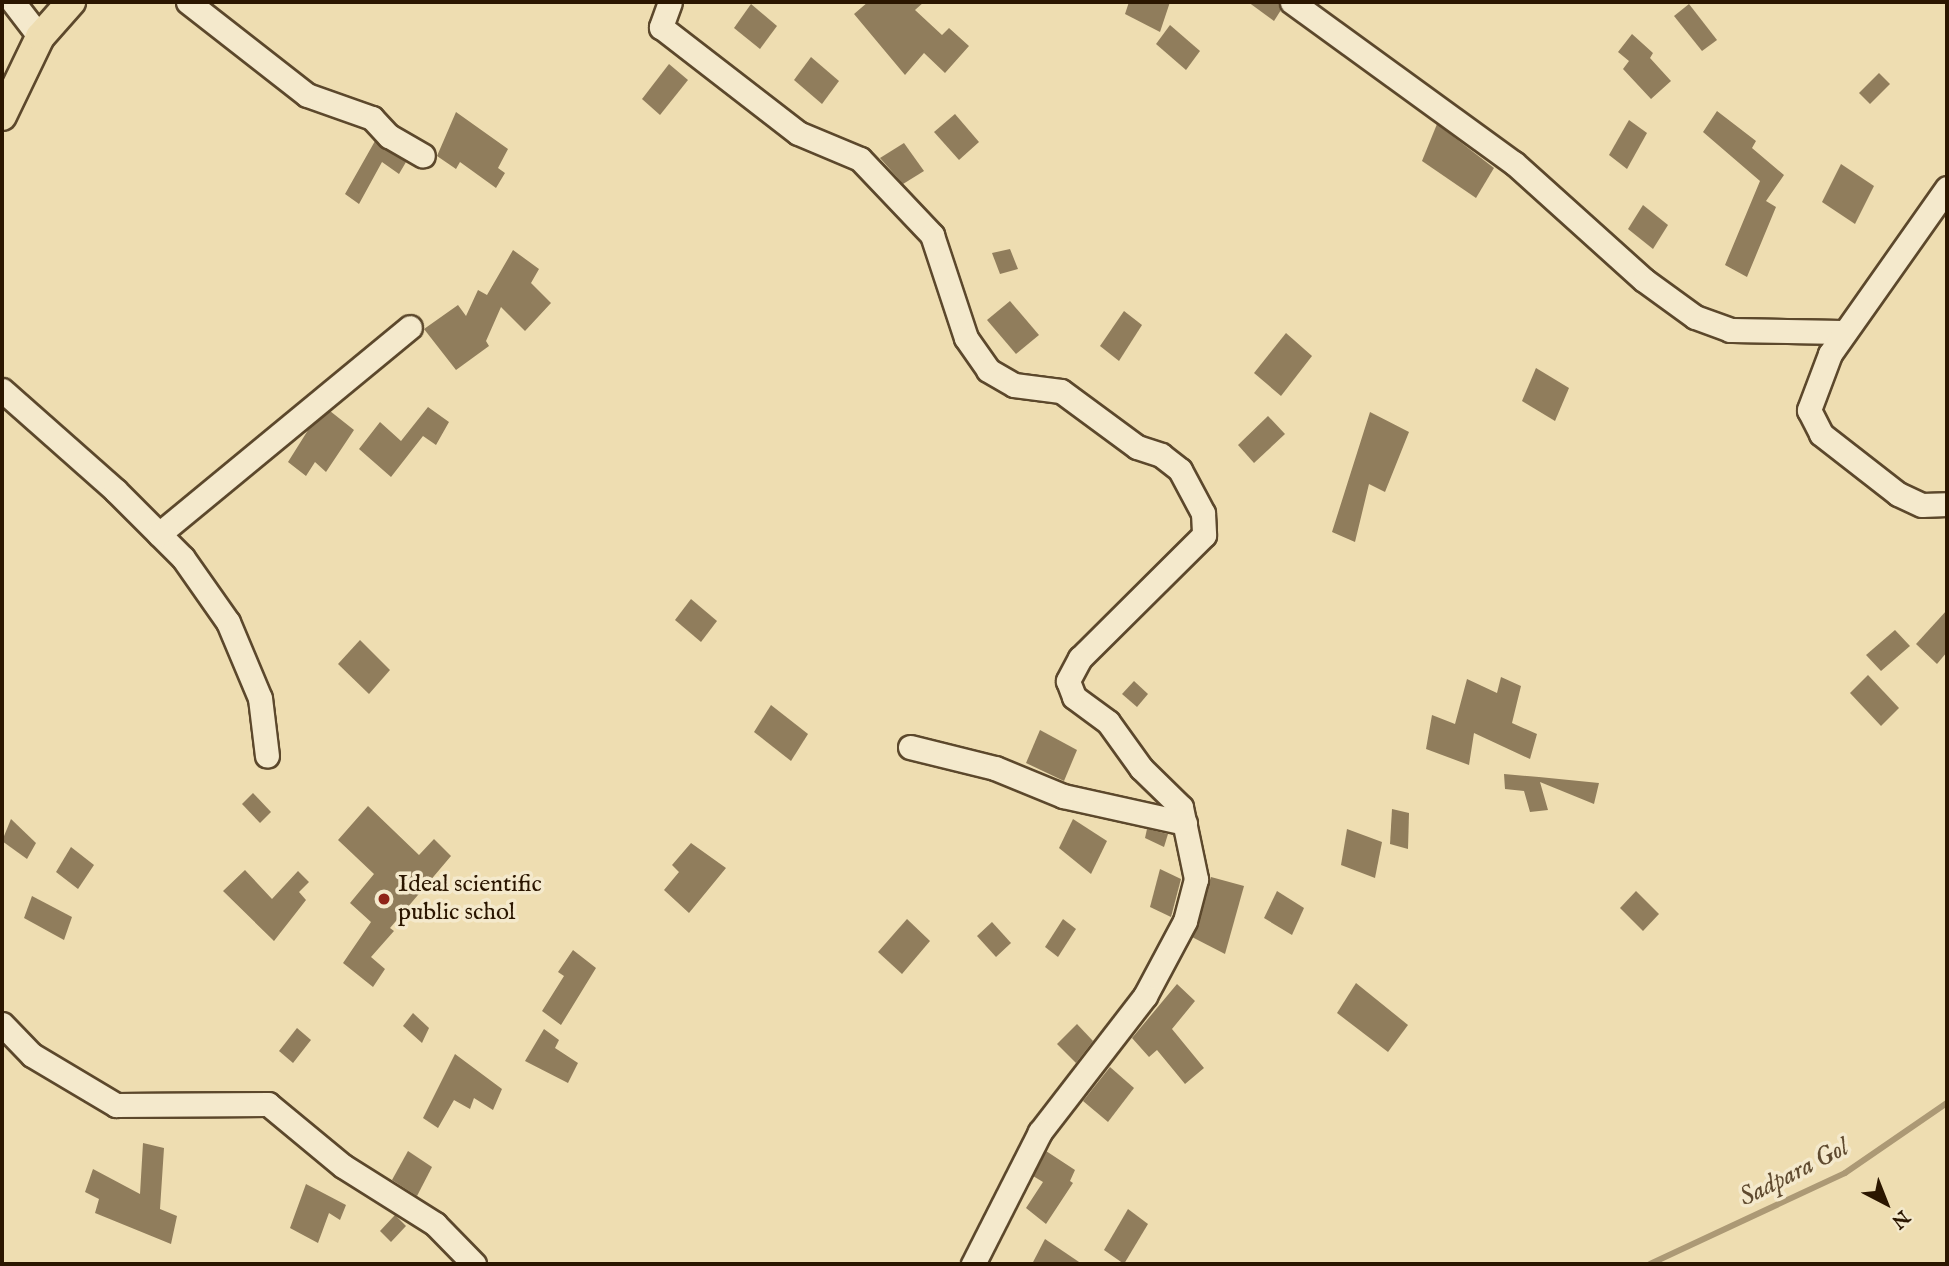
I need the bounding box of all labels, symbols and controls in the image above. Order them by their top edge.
place label: Ideal scientific public schol [398,871,542,927]
marker: Ideal scientific public schol [376,891,392,907]
water label: Sadpara Gol [1734,1132,1854,1214]
north arrow [1851,1168,1921,1238]
text: N [1886,1204,1914,1233]

